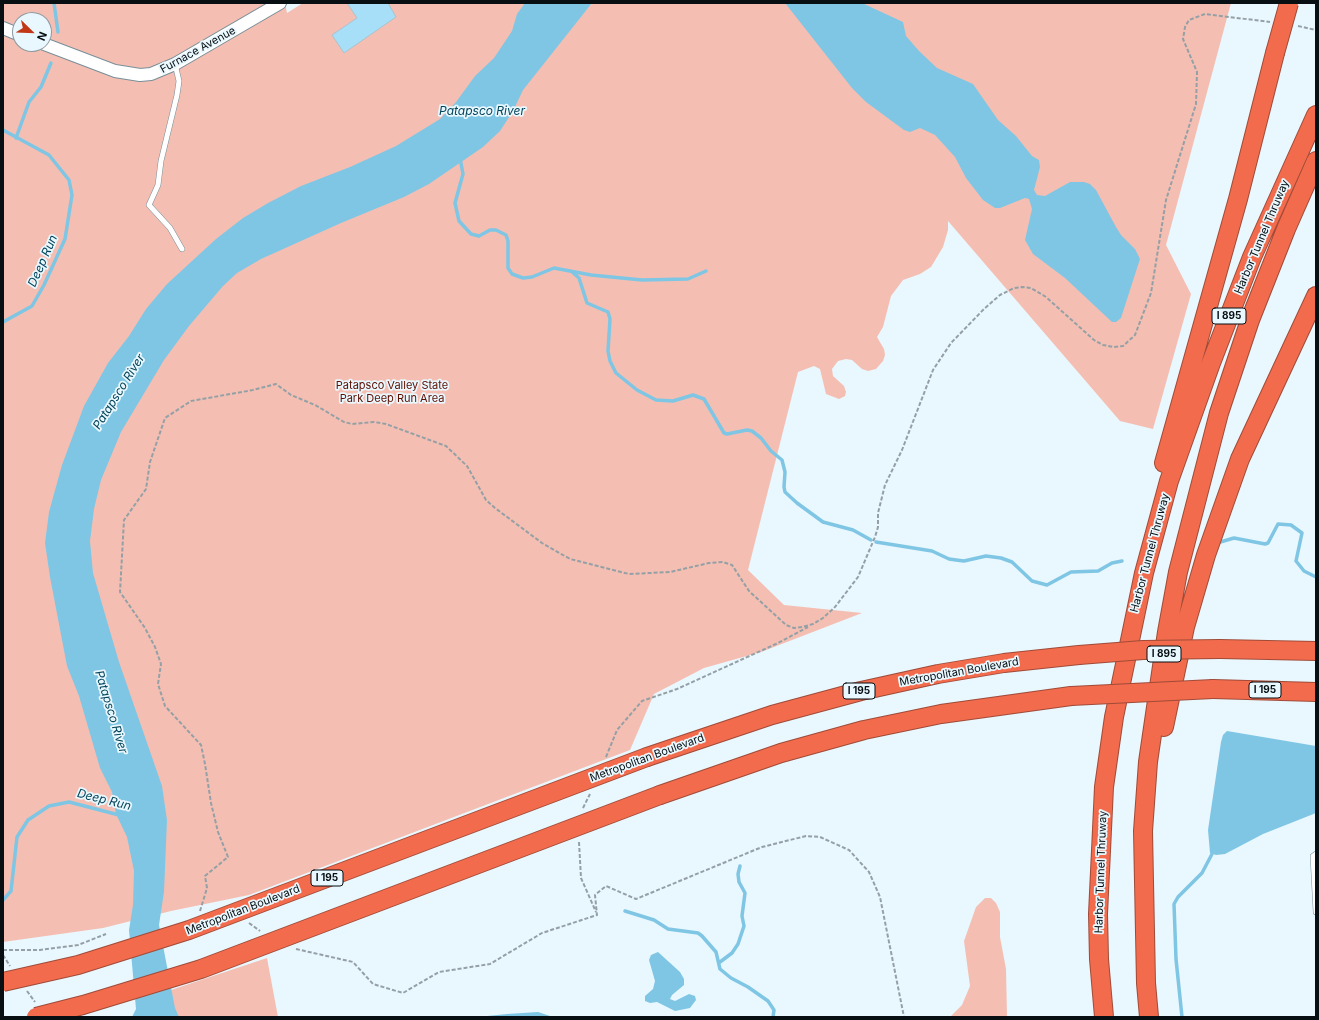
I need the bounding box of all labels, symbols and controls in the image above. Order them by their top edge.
north arrow [12,12,52,52]
street label: Furnace Avenue [158,24,238,76]
text: N [34,30,50,43]
water label: Patapsco River [439,104,525,118]
street label: Harbor Tunnel Thruway [1232,178,1292,296]
water label: Deep Run [25,233,61,289]
road number: I 895 [1212,308,1246,324]
water label: Patapsco River [90,352,148,432]
park label: Patapsco Valley State Park Deep Run Area [336,379,448,405]
street label: Harbor Tunnel Thruway [1128,492,1172,614]
road number: I 895 [1147,646,1181,662]
street label: Metropolitan Boulevard [898,655,1020,689]
water label: Patapsco River [92,669,130,755]
road number: I 195 [1249,682,1281,698]
road number: I 195 [843,683,875,699]
street label: Metropolitan Boulevard [588,731,706,785]
water label: Deep Run [76,786,132,814]
street label: Harbor Tunnel Thruway [1092,810,1110,934]
road number: I 195 [311,870,343,886]
street label: Metropolitan Boulevard [184,882,302,938]

